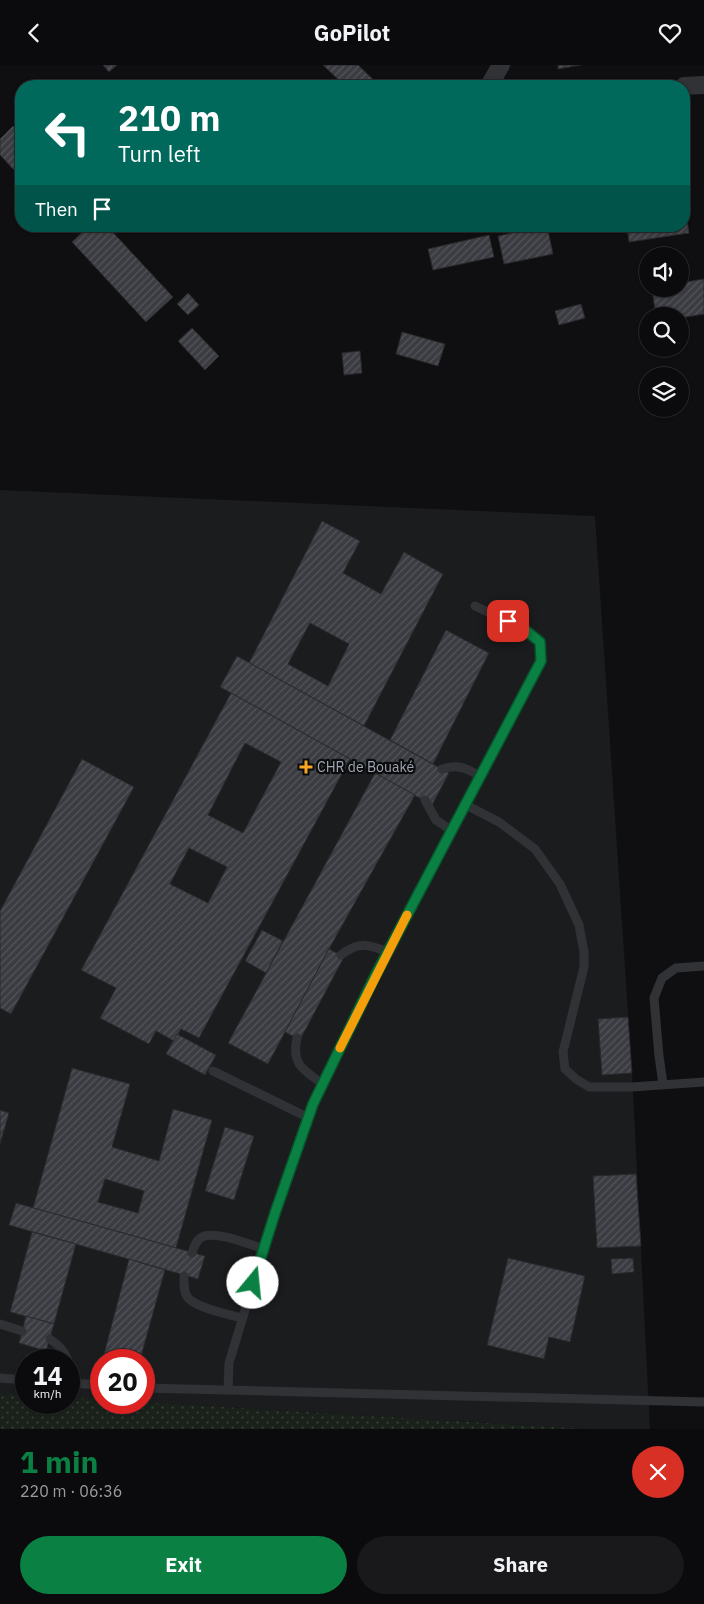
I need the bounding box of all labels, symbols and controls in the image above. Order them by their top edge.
text: GoPilot [314,18,390,47]
icon: back [20,19,48,47]
icon: heart [656,19,684,47]
text: 210 m [118,95,221,141]
icon: left [35,100,100,165]
text: Turn left [118,139,201,168]
icon: arrive [88,195,116,223]
text: Then [35,197,78,221]
map controls [639,247,689,417]
button: sound [639,247,689,297]
button: search [639,307,689,357]
button: layers [639,367,689,417]
pin [487,600,529,642]
icon: arrive [494,607,522,635]
place label: CHR de Bouaké [317,758,415,776]
marker: CHR de Bouaké [299,760,313,774]
position arrow [226,1256,278,1308]
speed limit sign: 20 [90,1349,155,1414]
text: 14 [32,1359,63,1392]
text: km/h [33,1386,62,1401]
text: 1 min [20,1442,98,1481]
button: close [632,1446,684,1498]
text: 220 m · 06:36 [20,1481,122,1501]
button: Exit [20,1536,347,1594]
button: Share [357,1536,684,1594]

